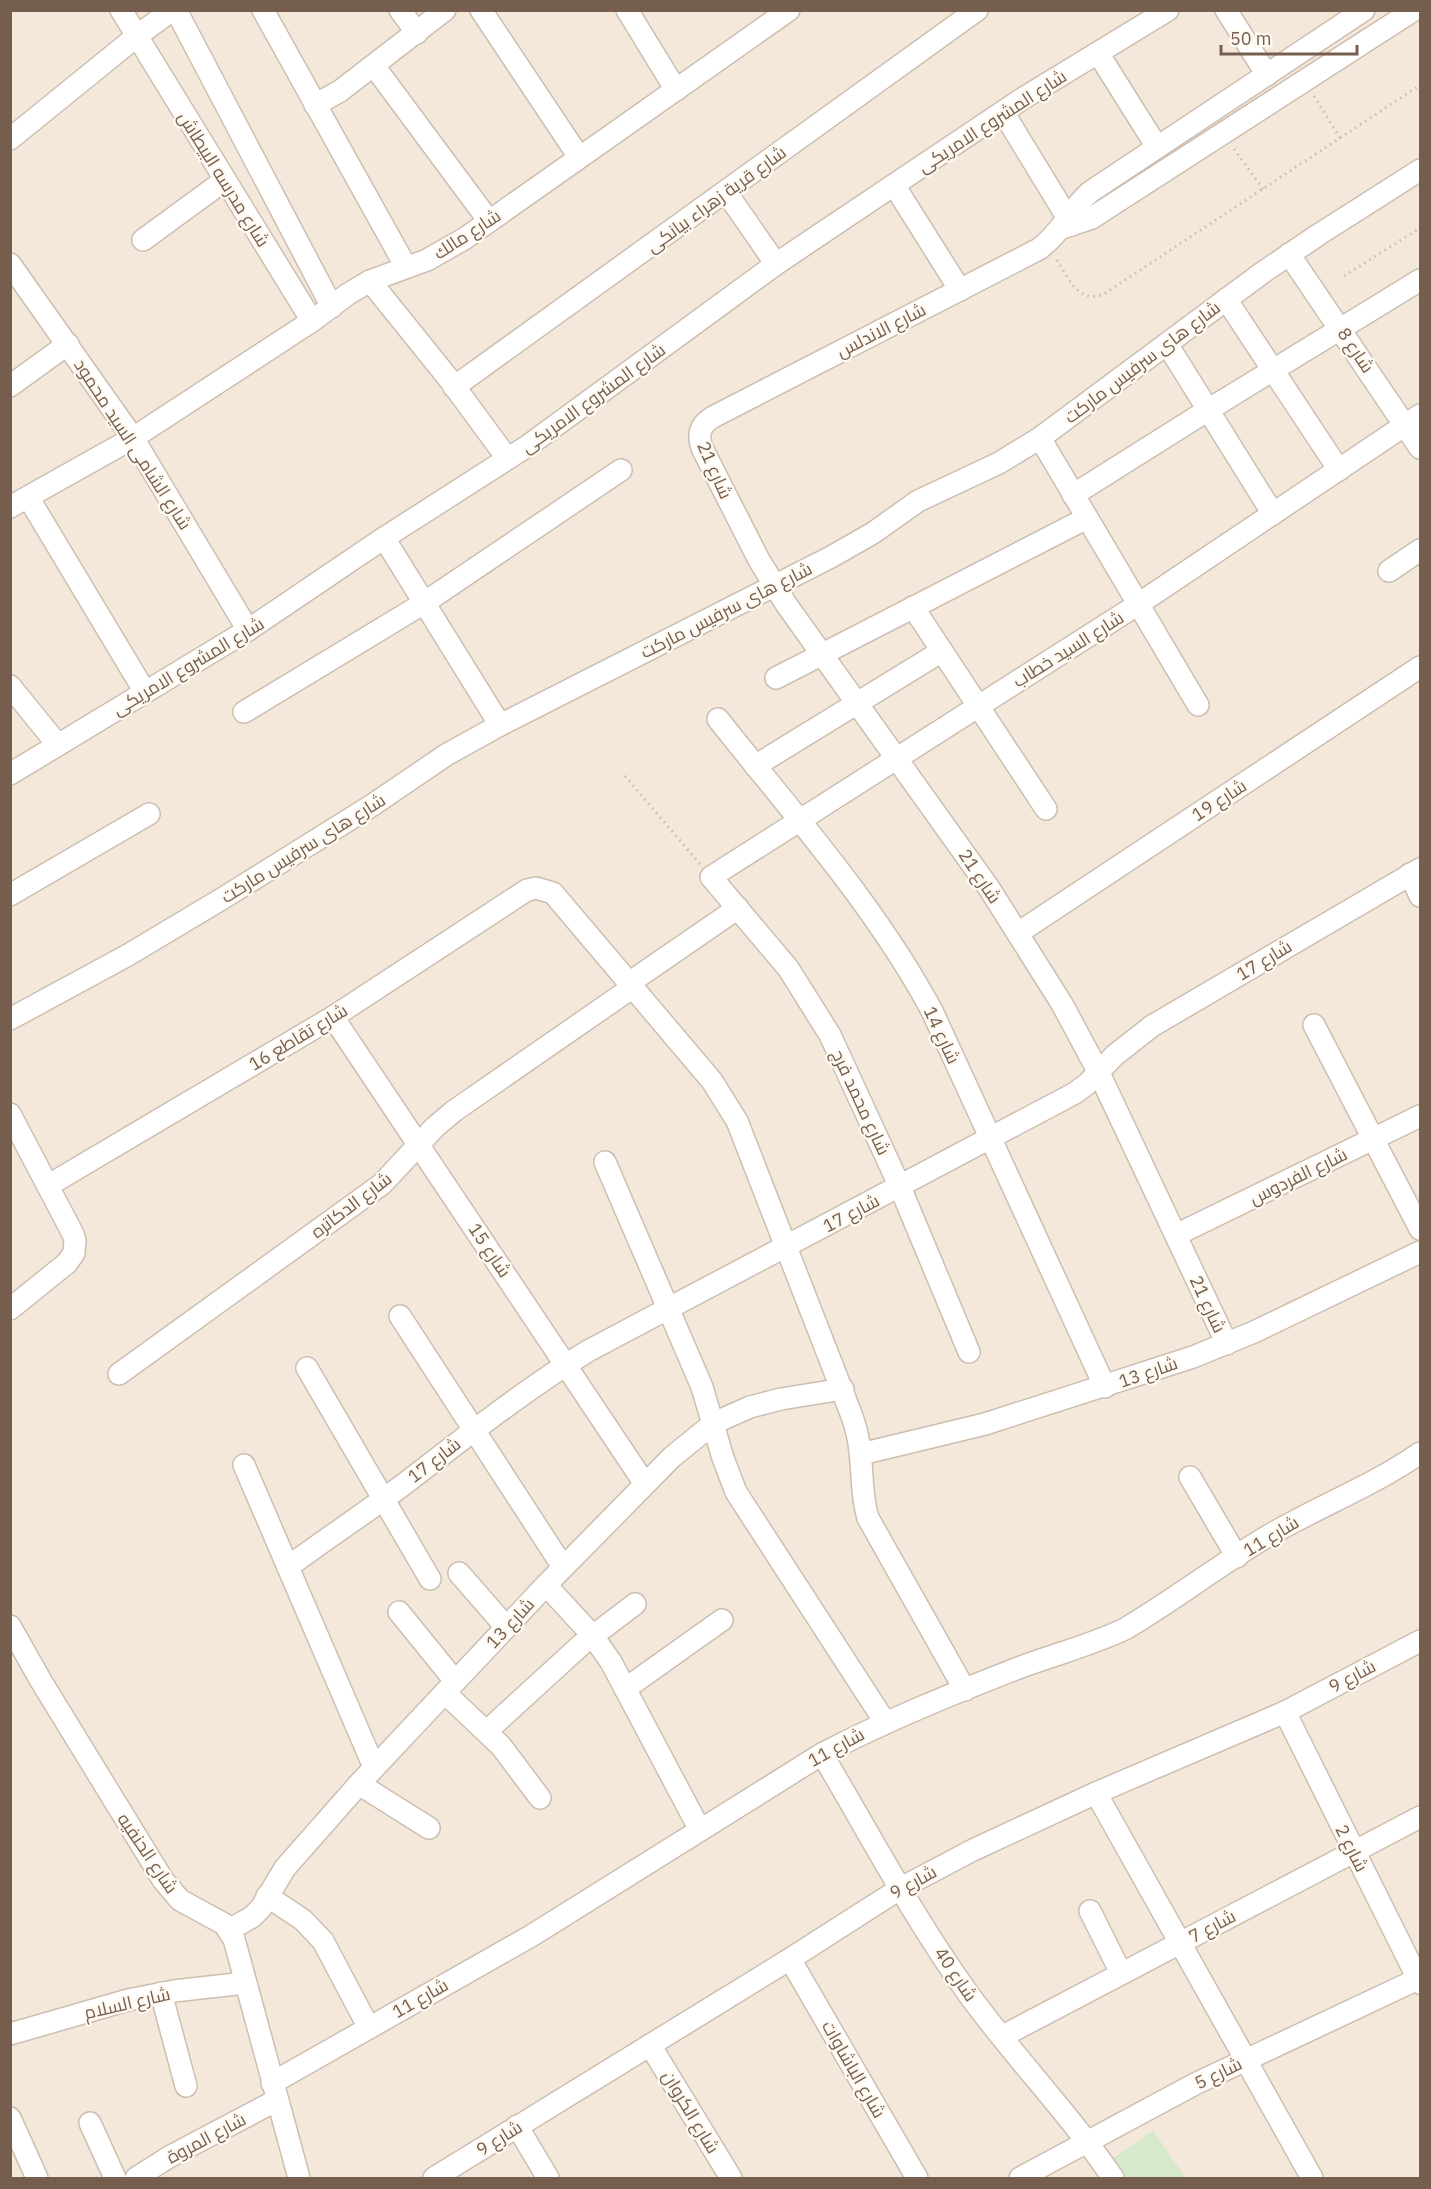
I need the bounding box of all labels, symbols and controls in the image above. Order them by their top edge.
scale bar [1221,18,1358,56]
text: 50 m [1230,27,1272,50]
street label: شارع المشروع الامريكى [913,64,1071,179]
street label: شارع مدرسه البيطاش [172,107,275,252]
street label: شارع قرية زهراء بيانكى [641,140,791,258]
street label: شارع مالك [429,204,506,265]
street label: شارع هاى سرفيس ماركت [1059,296,1225,429]
street label: شارع الاندلس [832,298,930,363]
street label: شارع 8 [1332,323,1379,378]
street label: شارع المشروع الامريكى [516,338,670,459]
street label: شارع الشامى السيد محمود [68,354,197,534]
street label: شارع 21 [691,438,738,503]
street label: شارع هاى سرفيس ماركت [636,557,816,664]
street label: شارع السيد خطاب [1008,606,1128,693]
street label: شارع المشروع الامريكى [108,612,269,721]
street label: شارع 19 [1187,774,1251,827]
street label: شارع هاى سرفيس ماركت [217,788,390,909]
street label: شارع 21 [953,844,1007,908]
street label: شارع 17 [1232,935,1296,986]
street label: شارع تقاطع 16 [244,998,352,1076]
street label: شارع 14 [918,1003,965,1068]
street label: شارع محمد فرج [826,1045,896,1159]
street label: شارع الفردوس [1245,1142,1351,1210]
street label: شارع الدكاتره [306,1167,397,1244]
street label: شارع 17 [819,1189,884,1238]
street label: شارع 15 [463,1218,517,1282]
street label: شارع 21 [1184,1272,1231,1337]
street label: شارع 13 [1116,1351,1181,1394]
street label: شارع 17 [403,1432,466,1489]
street label: شارع 11 [1239,1511,1303,1562]
street label: شارع 13 [481,1593,540,1654]
street label: شارع 9 [1325,1654,1380,1699]
street label: شارع 11 [804,1722,869,1773]
street label: شارع الحنفيه [112,1808,183,1898]
street label: شارع 2 [1330,1821,1374,1876]
street label: شارع 9 [886,1860,941,1905]
street label: شارع 7 [1185,1904,1240,1949]
street label: شارع 40 [929,1942,983,2006]
street label: شارع 11 [388,1973,453,2024]
street label: شارع السلام [82,1982,173,2025]
street label: شارع الباشاوات [816,2016,891,2122]
street label: شارع 5 [1191,2052,1246,2095]
street label: شارع الكروان [656,2066,725,2158]
street label: شارع المروة [162,2107,250,2169]
street label: شارع 9 [472,2115,527,2162]

